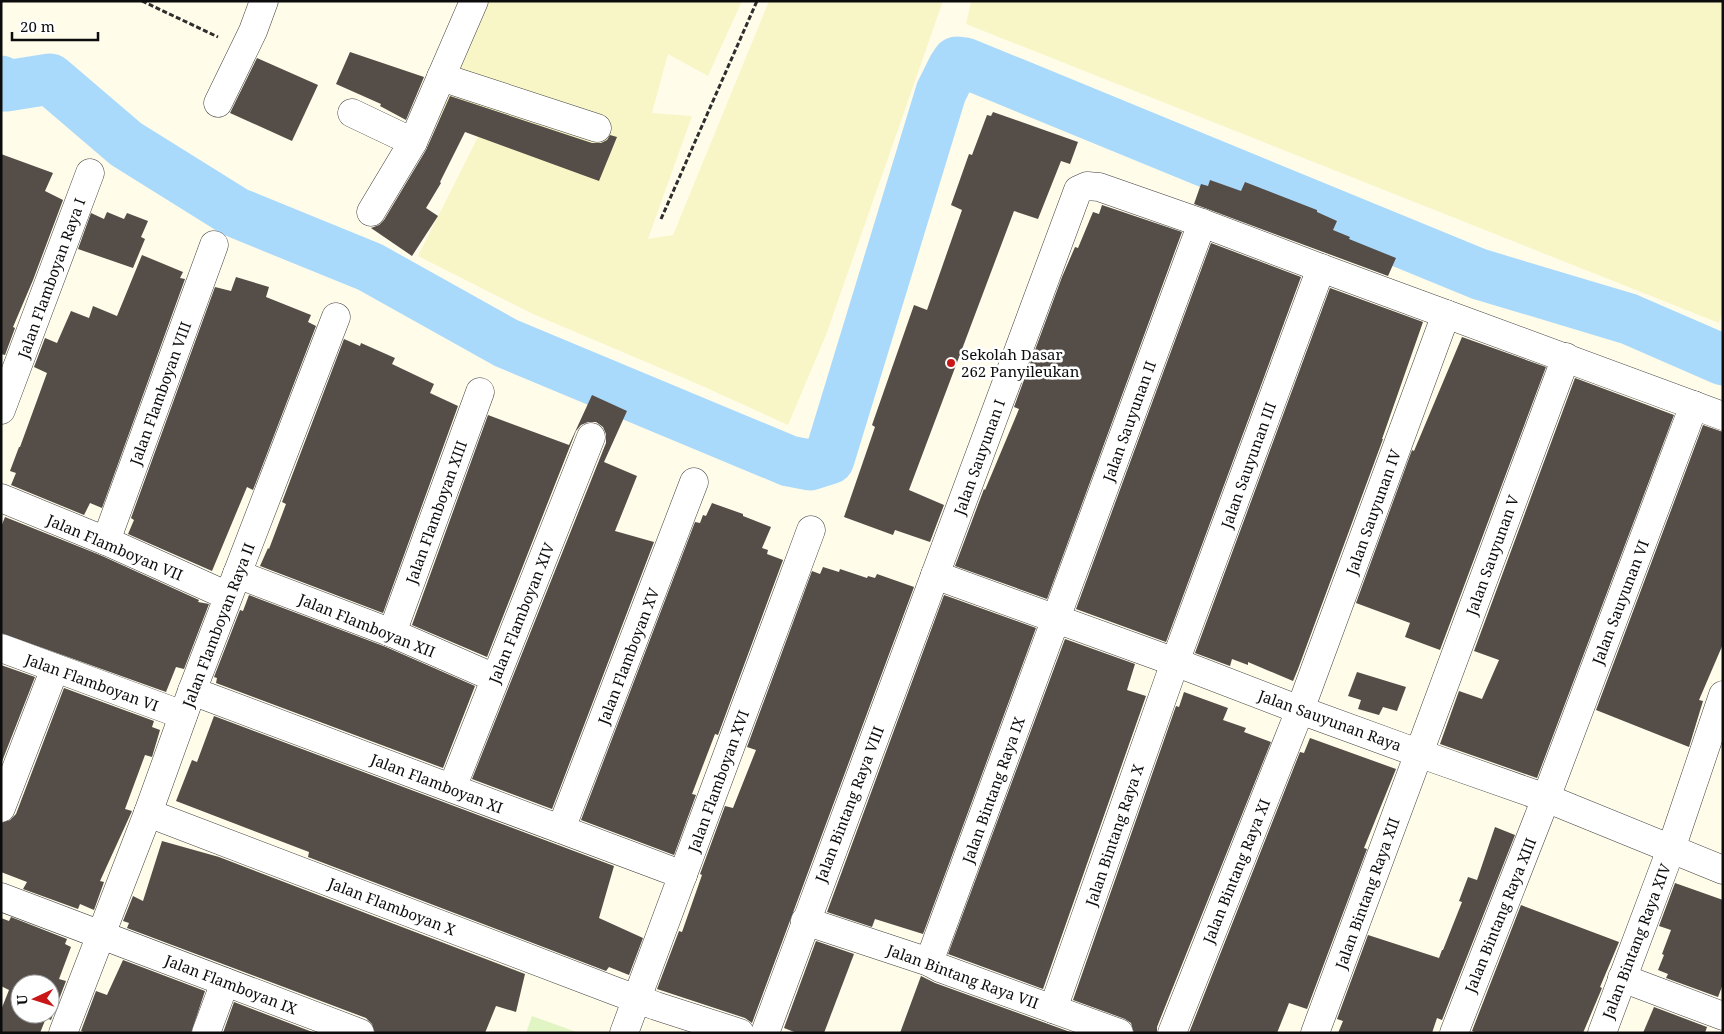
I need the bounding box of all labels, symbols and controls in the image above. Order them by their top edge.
scale bar [12,10,99,42]
text: 20 m [20,16,55,36]
street label: Jalan Flamboyan Raya I [12,195,89,362]
street label: Jalan Flamboyan VIII [124,318,195,468]
place label: Sekolah Dasar 262 Panyileukan [961,344,1080,381]
marker: Sekolah Dasar 262 Panyileukan [945,357,957,369]
street label: Jalan Sauyunan II [1097,358,1160,485]
street label: Jalan Sauyunan I [948,396,1009,519]
street label: Jalan Sauyunan III [1216,399,1280,532]
street label: Jalan Flamboyan XIII [400,438,471,587]
street label: Jalan Sauyunan IV [1341,446,1405,578]
street label: Jalan Sauyunan V [1461,491,1523,619]
street label: Jalan Flamboyan VII [43,509,186,585]
street label: Jalan Sauyunan VI [1587,537,1653,668]
street label: Jalan Flamboyan XIV [483,539,559,687]
street label: Jalan Flamboyan Raya II [177,540,259,711]
street label: Jalan Flamboyan XV [592,584,664,728]
street label: Jalan Flamboyan XII [295,588,438,662]
street label: Jalan Flamboyan VI [22,648,161,715]
street label: Jalan Sauyunan Raya [1255,684,1404,755]
street label: Jalan Flamboyan XVI [683,707,753,856]
street label: Jalan Bintang Raya IX [957,714,1029,867]
street label: Jalan Bintang Raya VIII [810,723,888,886]
street label: Jalan Flamboyan XI [367,748,506,817]
street label: Jalan Bintang Raya X [1080,761,1148,910]
street label: Jalan Bintang Raya XI [1197,796,1274,947]
street label: Jalan Bintang Raya XII [1330,814,1404,972]
street label: Jalan Bintang Raya XIII [1459,835,1540,996]
street label: Jalan Bintang Raya XIV [1597,860,1675,1022]
street label: Jalan Flamboyan X [325,872,458,939]
street label: Jalan Bintang Raya VII [883,939,1042,1013]
street label: Jalan Flamboyan IX [161,949,300,1018]
north arrow [10,974,60,1024]
text: U [12,994,31,1006]

